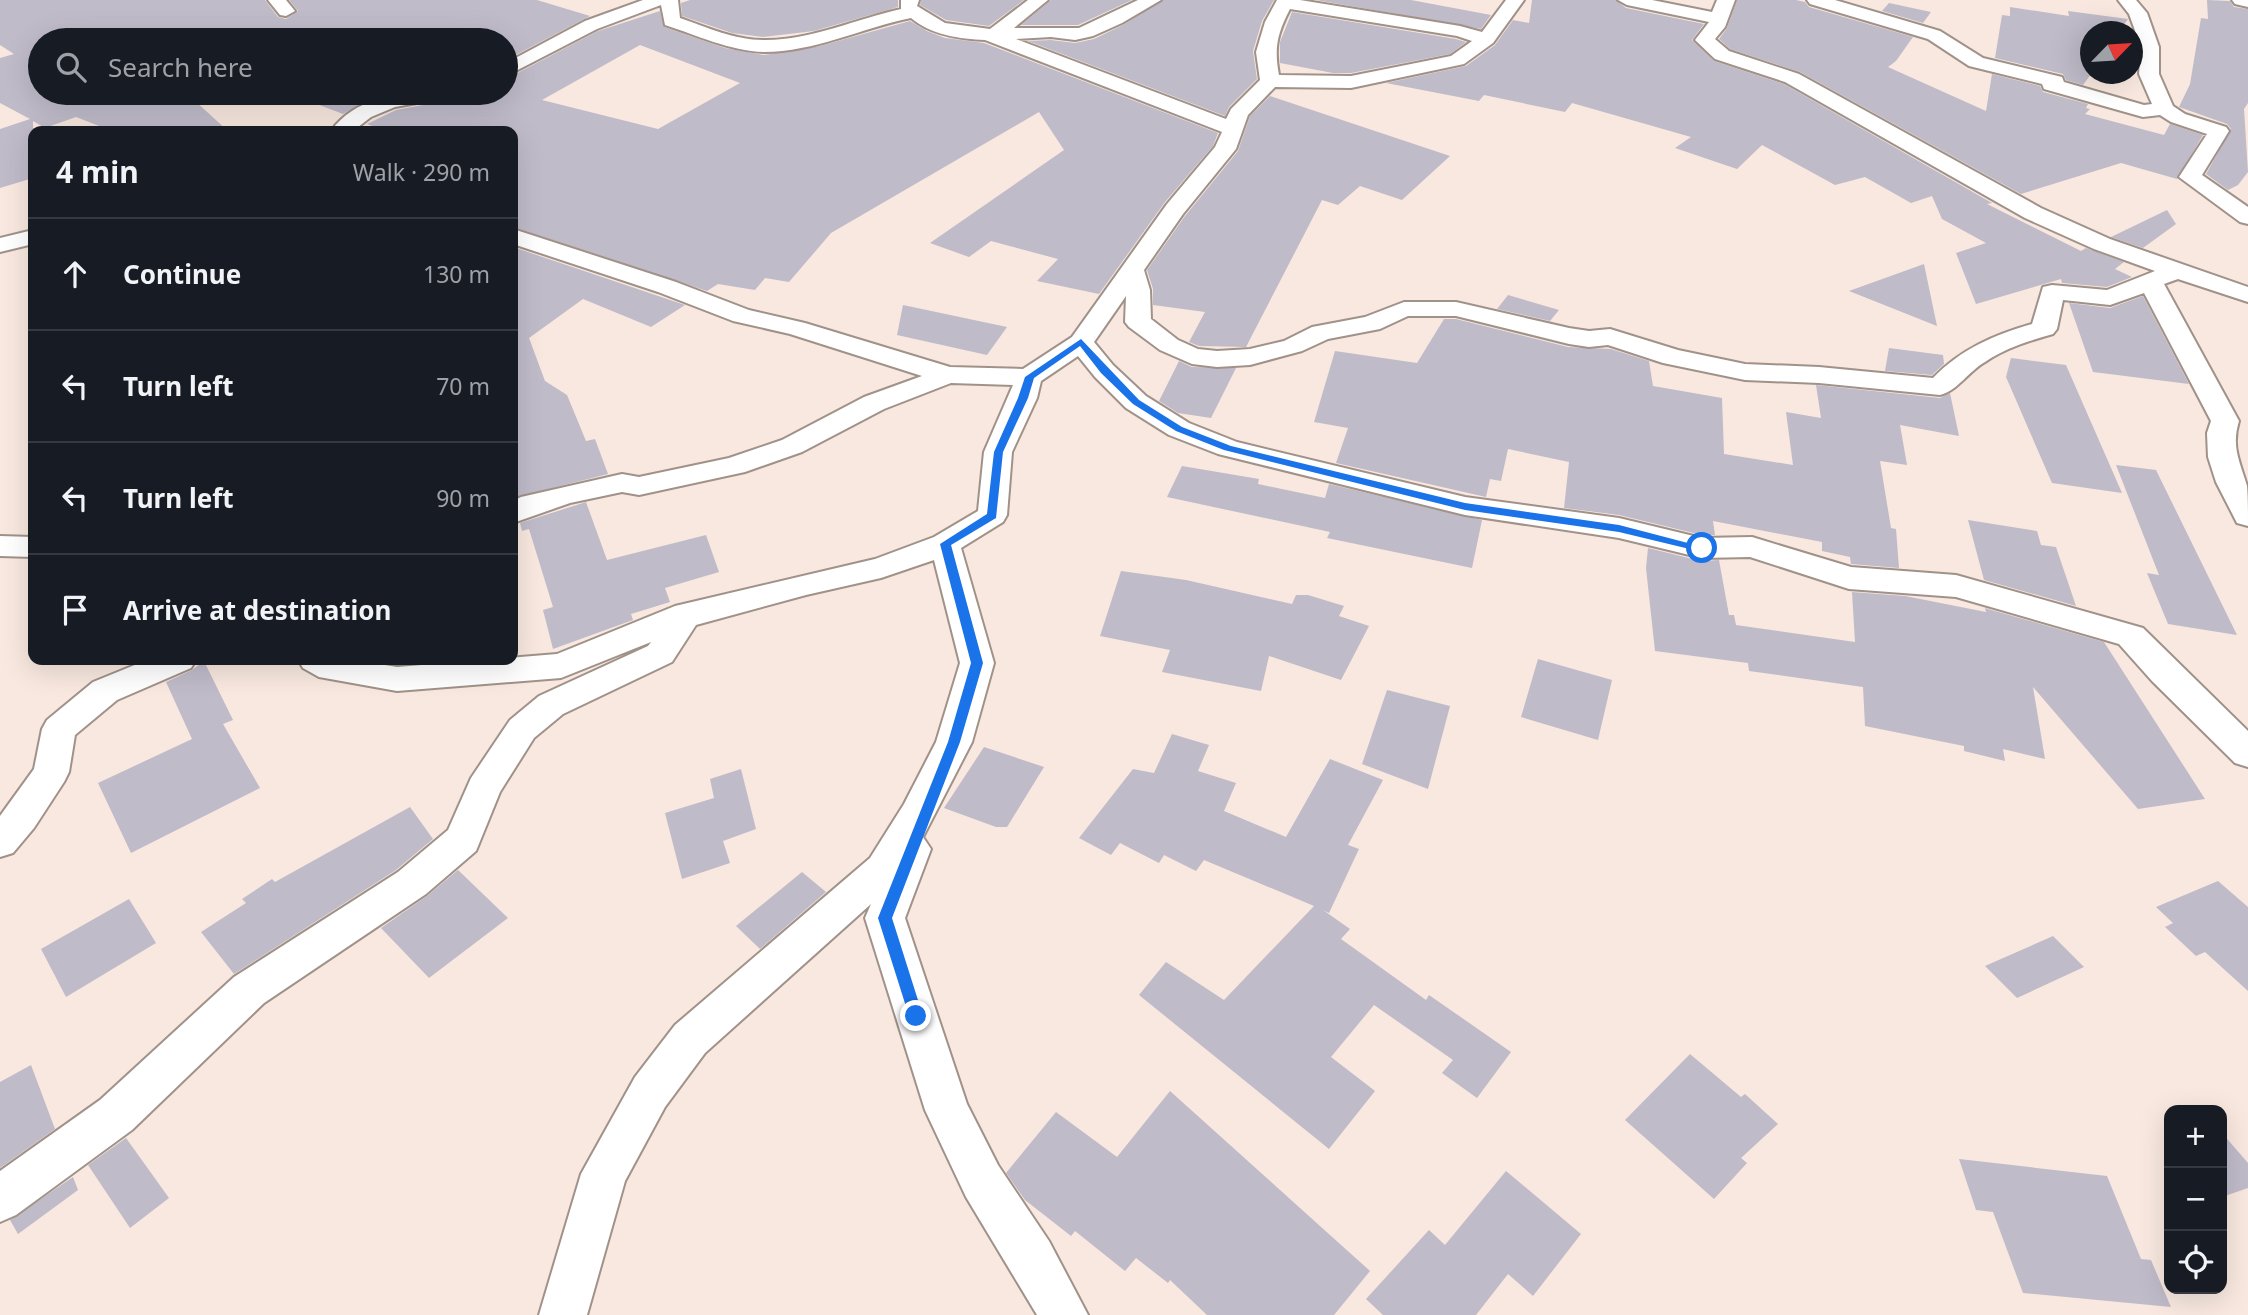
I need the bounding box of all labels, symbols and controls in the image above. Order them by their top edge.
north arrow [2080,21,2143,84]
search box [28,28,518,105]
icon: search [52,48,90,86]
text: Search here [108,49,253,85]
text: 4 min [56,151,139,192]
text: Walk · 290 m [353,156,490,188]
icon: ahead [56,255,94,293]
text: Continue [123,256,241,292]
text: 130 m [423,258,490,290]
icon: left [56,367,94,405]
text: Turn left [123,368,234,404]
text: 70 m [436,370,490,402]
icon: left [56,479,94,517]
text: Turn left [123,480,234,516]
text: 90 m [436,482,490,514]
route start [1686,532,1717,563]
icon: arrive [56,591,94,629]
text: Arrive at destination [123,592,392,628]
route end [900,1000,931,1031]
map controls [2164,1105,2227,1294]
button: + [2164,1105,2227,1168]
button: − [2164,1168,2227,1231]
button: locate [2164,1231,2227,1294]

